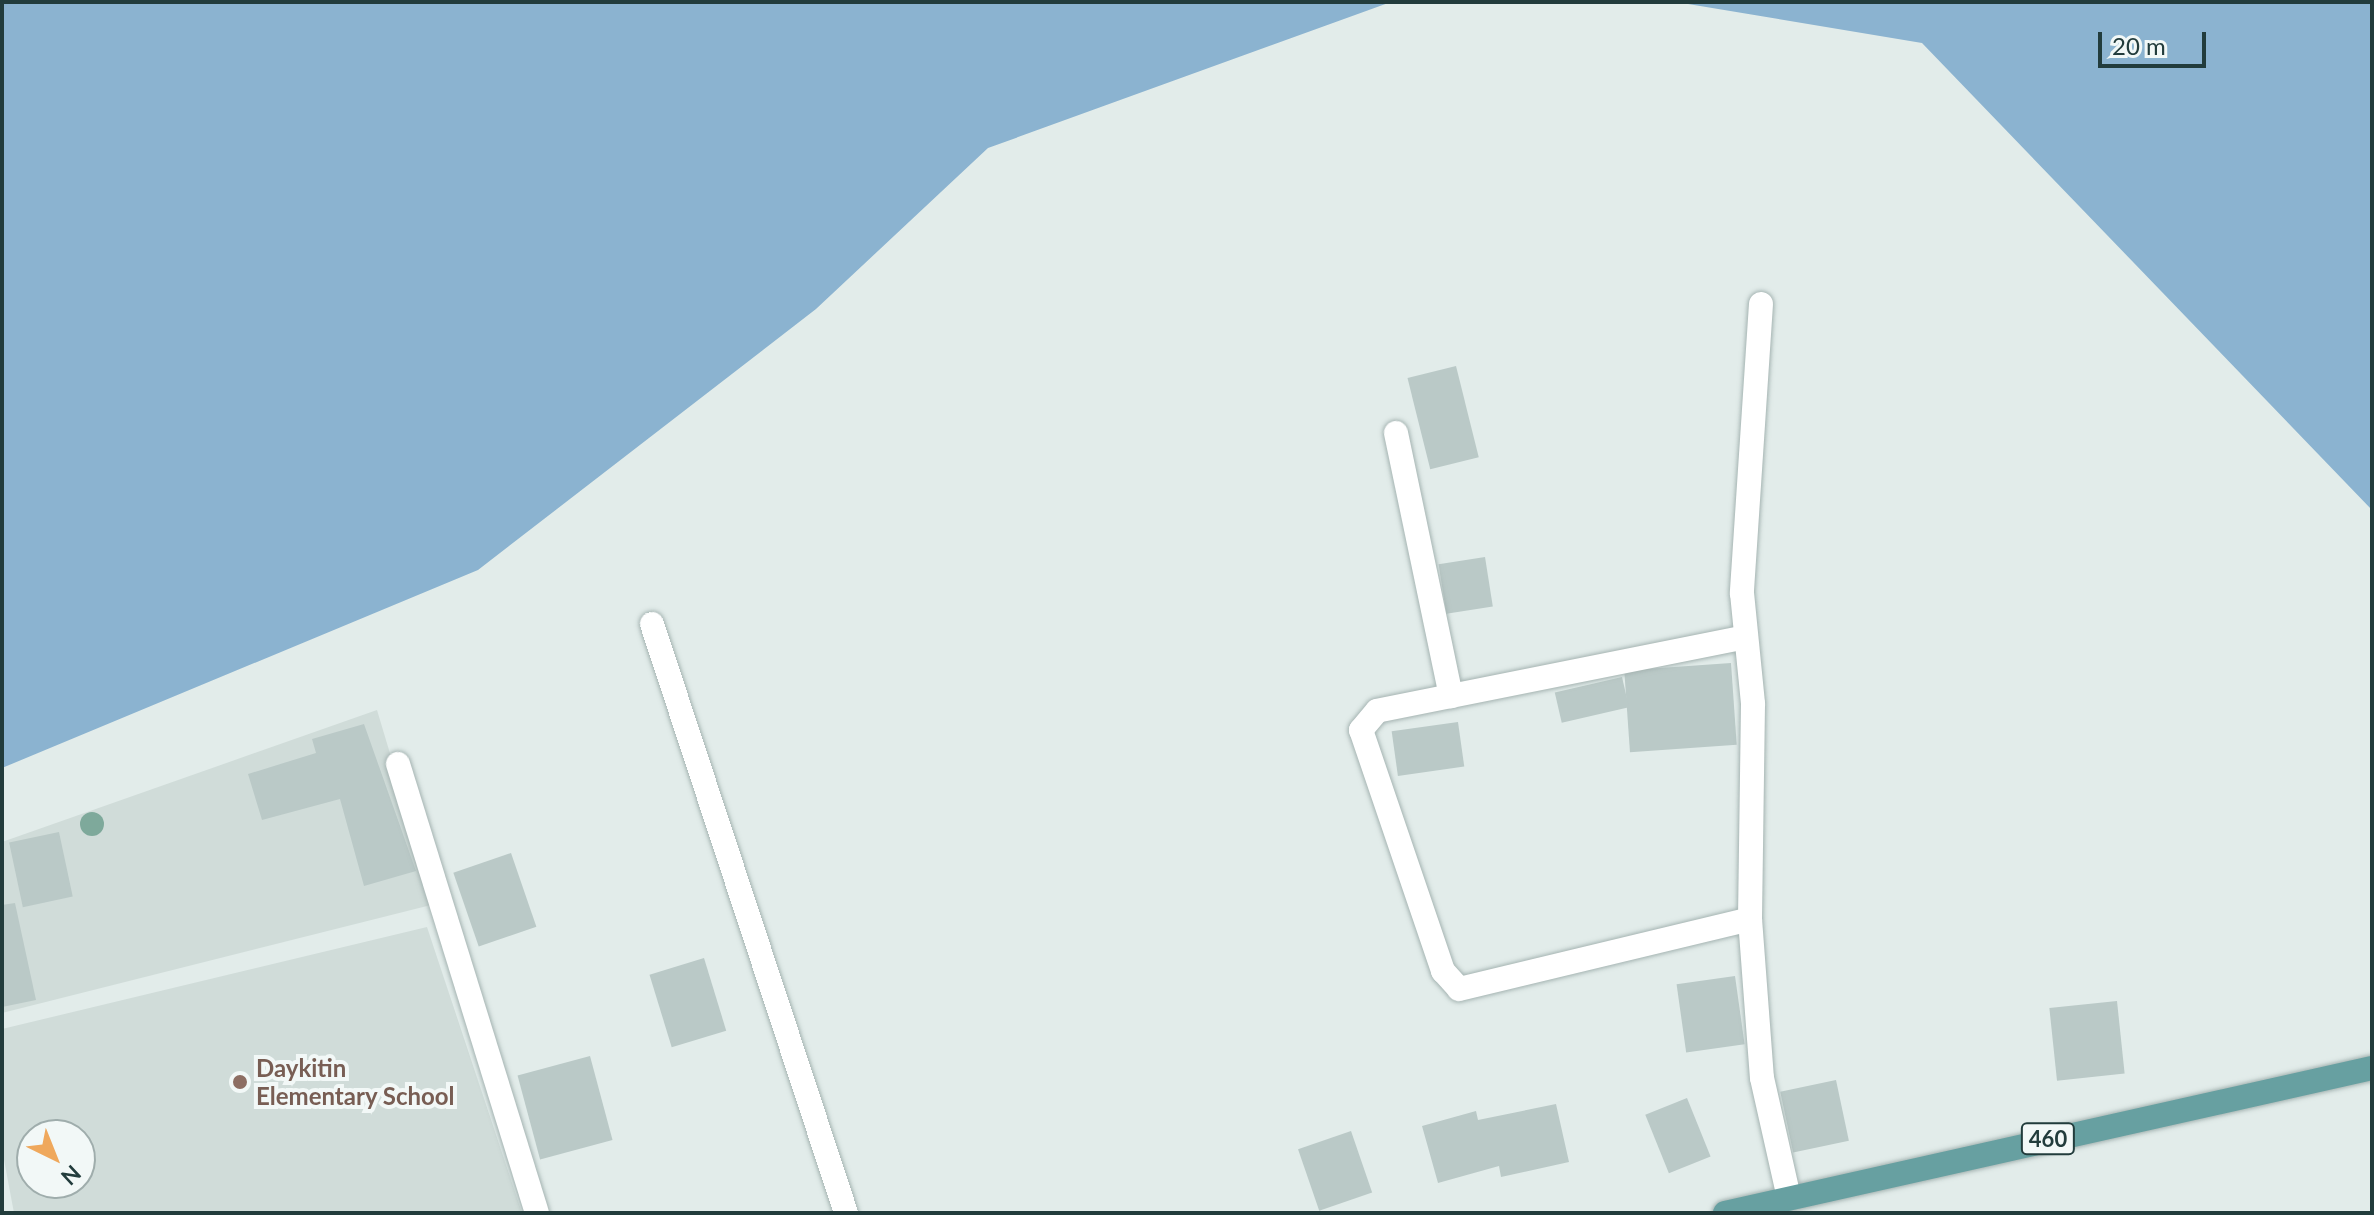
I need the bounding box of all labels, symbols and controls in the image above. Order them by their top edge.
scale bar [2102,16,2210,66]
text: 20 m [2112,31,2166,60]
place label: Daykitin Elementary School [256,1054,455,1110]
marker: Daykitin Elementary School [231,1073,249,1091]
north arrow [16,1119,96,1199]
road number: 460 [2020,1121,2076,1157]
text: N [56,1160,87,1191]

